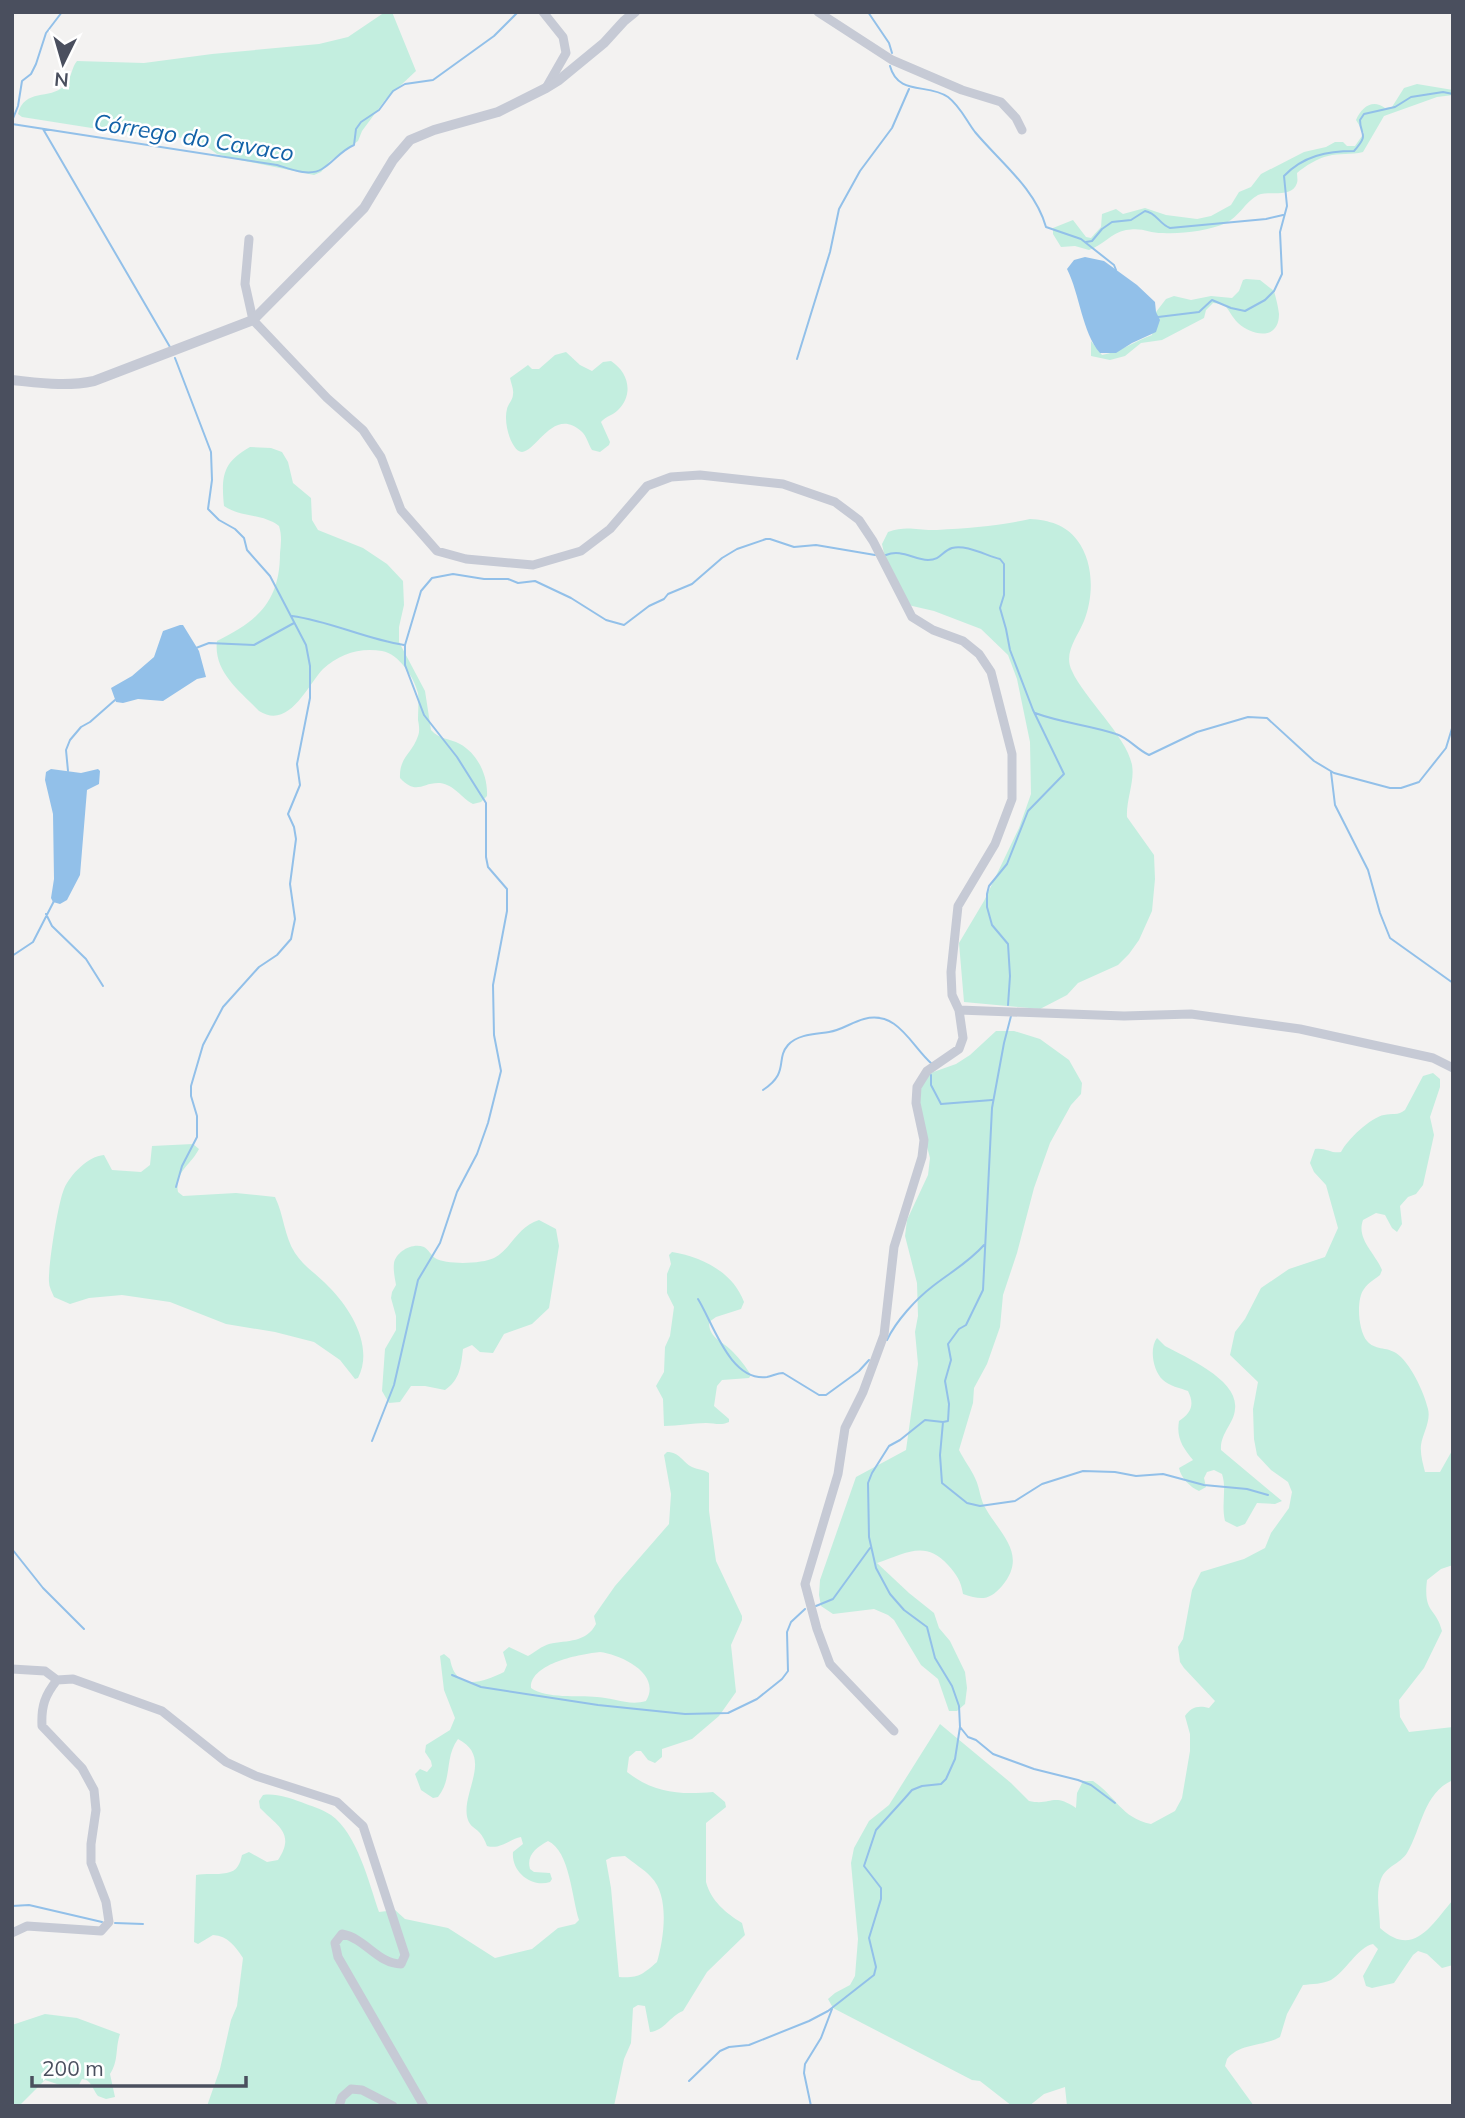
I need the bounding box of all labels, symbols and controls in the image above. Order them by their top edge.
north arrow [28,28,98,98]
text: N [53,67,70,93]
water label: Córrego do Cavaco [92,107,296,167]
scale bar [32,2044,245,2088]
text: 200 m [42,2055,104,2081]

